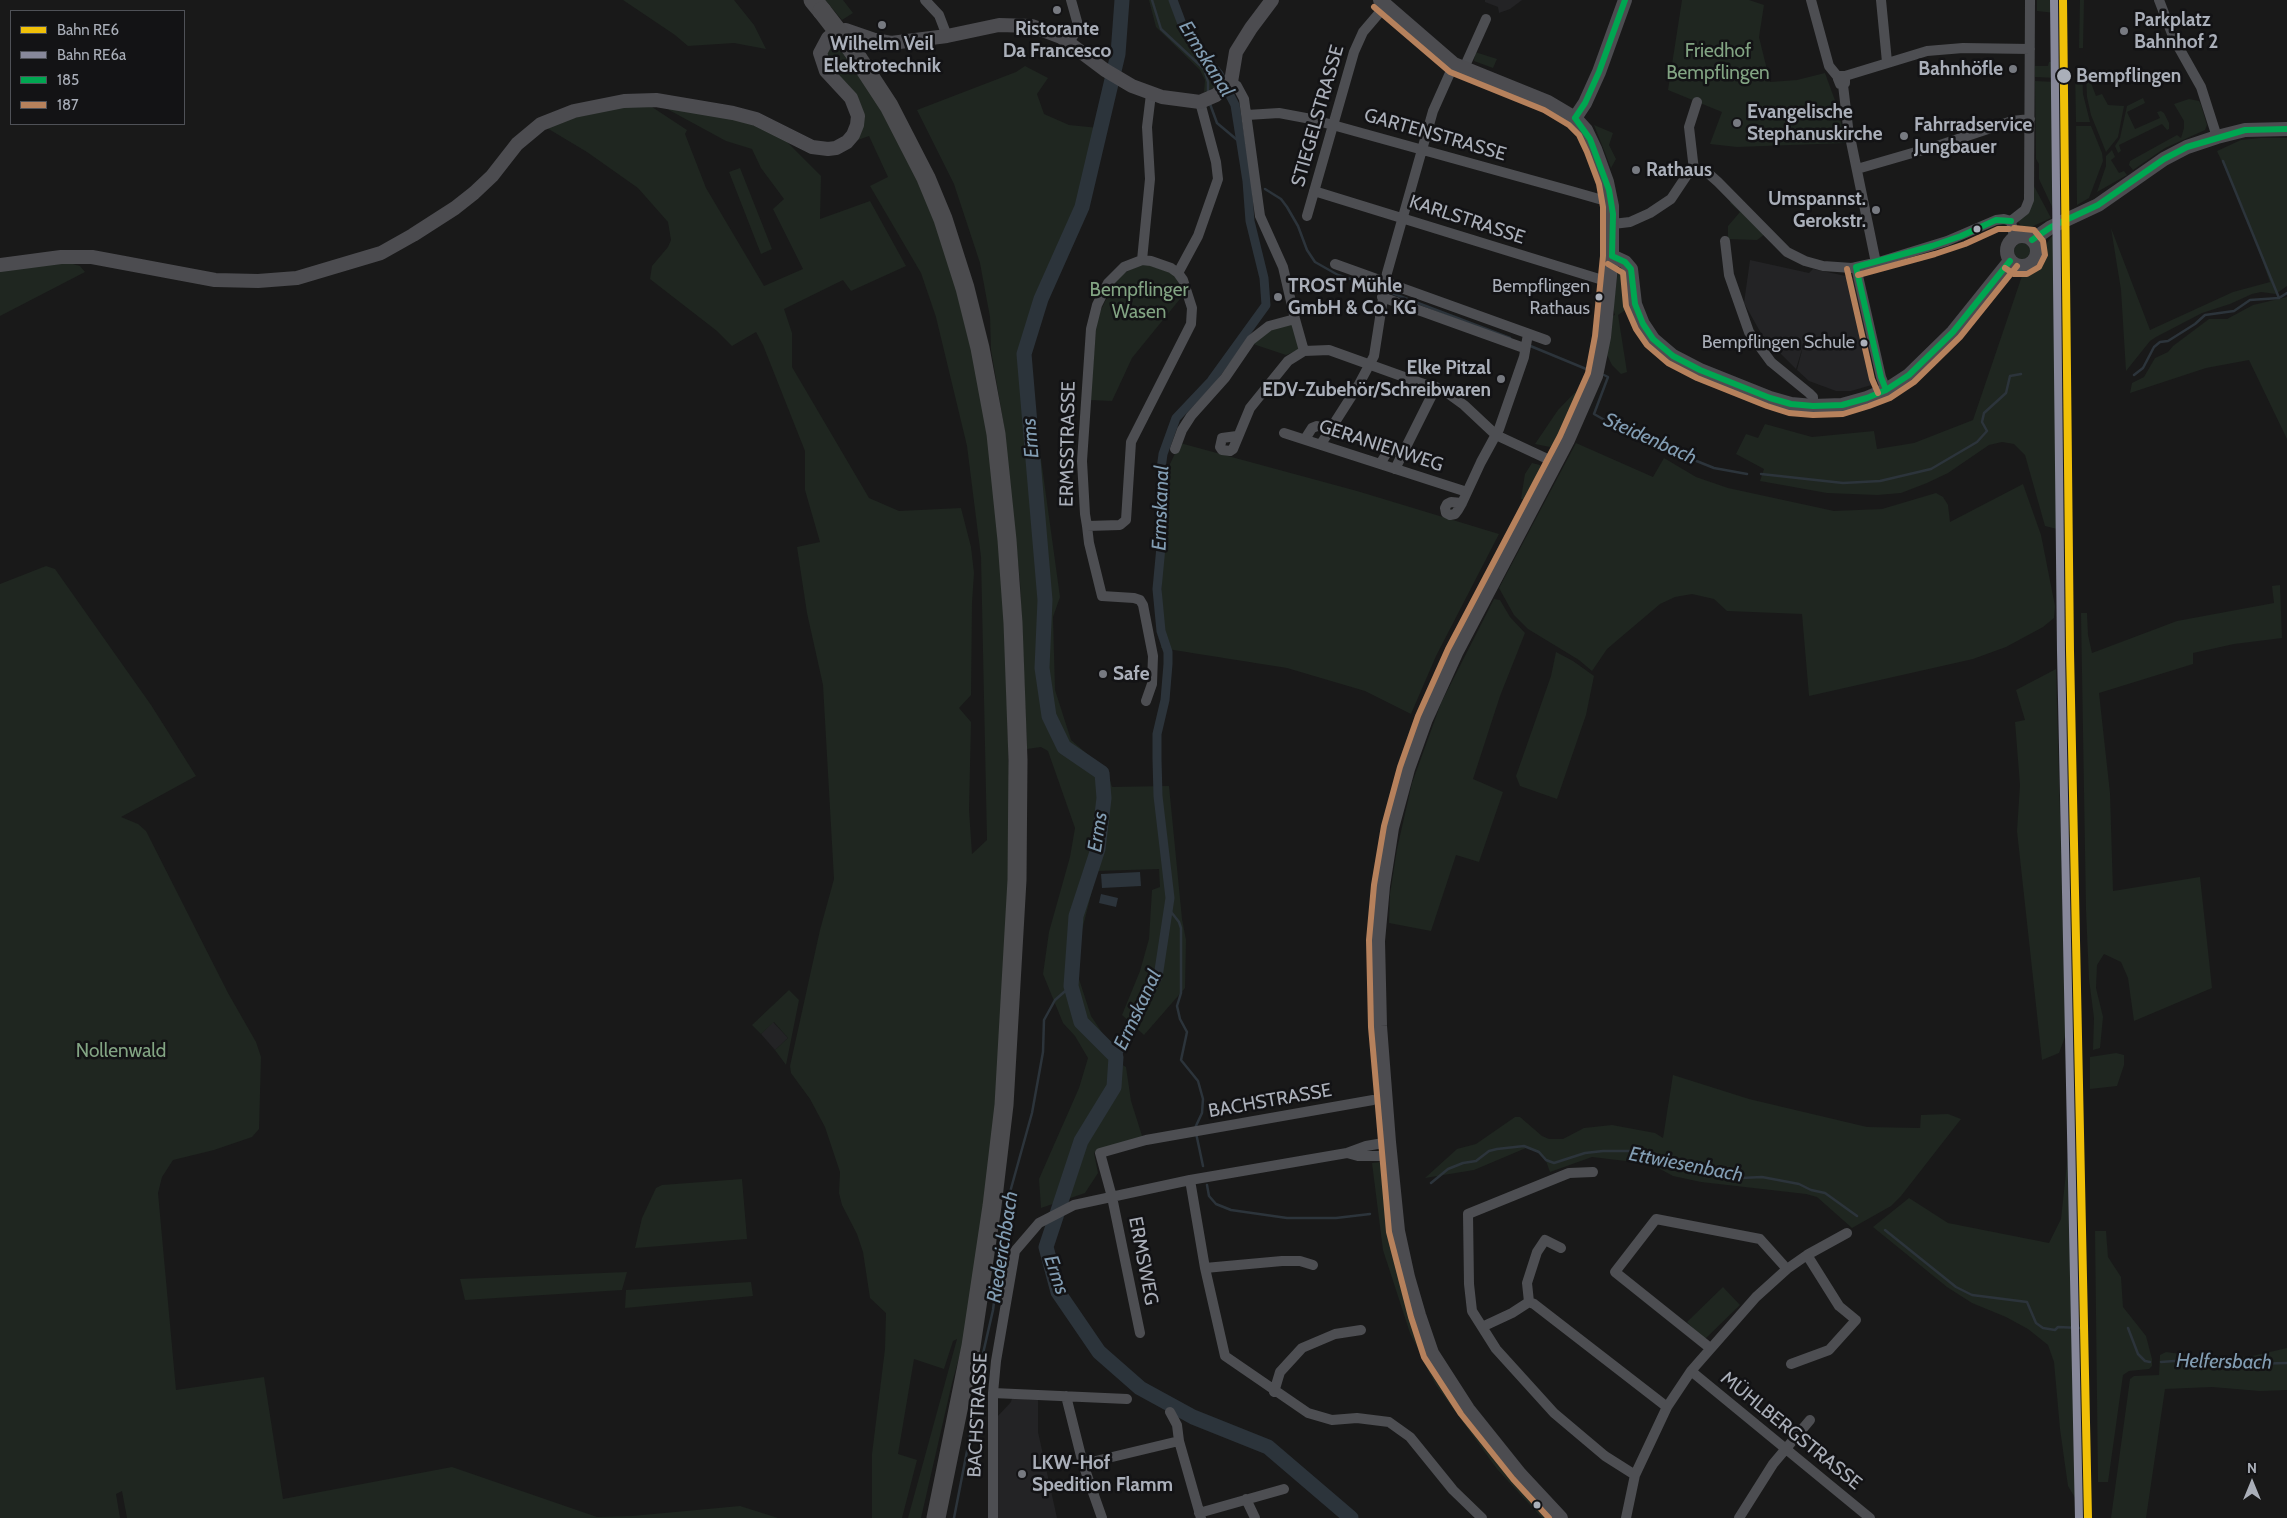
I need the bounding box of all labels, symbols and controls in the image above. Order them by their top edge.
marker: Ristorante Da Francesco [1051,4,1063,16]
place label: Parkplatz Bahnhof 2 [2134,9,2218,53]
legend [10,10,185,125]
water label: Ermskanal [1173,16,1239,102]
place label: Ristorante Da Francesco [1003,18,1111,62]
marker: Wilhelm Veil Elektrotechnik [876,19,888,31]
text: Bahn RE6 [57,21,119,39]
marker: Parkplatz Bahnhof 2 [2118,25,2130,37]
place label: Wilhelm Veil Elektrotechnik [823,33,941,77]
park label: Friedhof Bempflingen [1666,40,1770,84]
street label: STIEGELSTRASSE [1287,43,1349,189]
text: Bahn RE6a [57,46,126,64]
place label: Bahnhöfle [1918,58,2003,80]
marker: Bahnhöfle [2007,63,2019,75]
place label: Bempflingen [2076,65,2181,87]
marker: Bempflingen [2055,67,2073,85]
text: 185 [57,71,79,89]
text: 187 [57,96,79,114]
place label: Evangelische Stephanuskirche [1747,101,1883,145]
street label: GARTENSTRASSE [1361,104,1509,166]
place label: Fahrradservice Jungbauer [1914,114,2032,158]
marker: Evangelische Stephanuskirche [1731,117,1743,129]
marker: Fahrradservice Jungbauer [1898,130,1910,142]
place label: Rathaus [1646,159,1712,181]
marker: Rathaus [1630,164,1642,176]
place label: Umspannst. Gerokstr. [1768,188,1866,232]
street label: KARLSTRASSE [1406,191,1528,249]
marker: Umspannst. Gerokstr. [1870,204,1882,216]
unlabelled marker [1972,224,1982,234]
place label: TROST Mühle GmbH & Co. KG [1288,275,1417,319]
place label: Bempflingen Rathaus [1492,276,1590,318]
park label: Bempflinger Wasen [1090,279,1188,323]
marker: TROST Mühle GmbH & Co. KG [1272,291,1284,303]
marker: Bempflingen Rathaus [1594,292,1604,302]
place label: Bempflingen Schule [1702,332,1855,354]
marker: Bempflingen Schule [1859,338,1869,348]
place label: Elke Pitzal EDV-Zubehör/Schreibwaren [1262,357,1491,401]
marker: Elke Pitzal EDV-Zubehör/Schreibwaren [1495,373,1507,385]
street label: ERMSSTRASSE [1056,381,1080,507]
water label: Steidenbach [1600,408,1700,470]
street label: GERANIENWEG [1316,415,1446,477]
water label: Erms [1017,417,1045,459]
water label: Ermskanal [1148,465,1174,551]
place label: Safe [1113,663,1150,685]
marker: Safe [1097,668,1109,680]
water label: Erms [1083,810,1113,854]
water label: Ermskanal [1109,966,1167,1054]
park label: Nollenwald [76,1040,166,1062]
street label: BACHSTRASSE [1206,1079,1334,1123]
water label: Ettwiesenbach [1627,1142,1745,1188]
water label: Riederichbach [982,1190,1024,1304]
street label: ERMSWEG [1123,1215,1163,1307]
water label: Erms [1038,1252,1074,1298]
water label: Helfersbach [2176,1349,2272,1375]
street label: BACHSTRASSE [963,1352,993,1478]
street label: MÜHLBERGSTRASSE [1716,1367,1866,1495]
place label: LKW-Hof Spedition Flamm [1032,1452,1173,1496]
north arrow [2227,1458,2277,1508]
text: N [2247,1459,2257,1477]
marker: LKW-Hof Spedition Flamm [1016,1468,1028,1480]
unlabelled marker [1532,1500,1542,1510]

